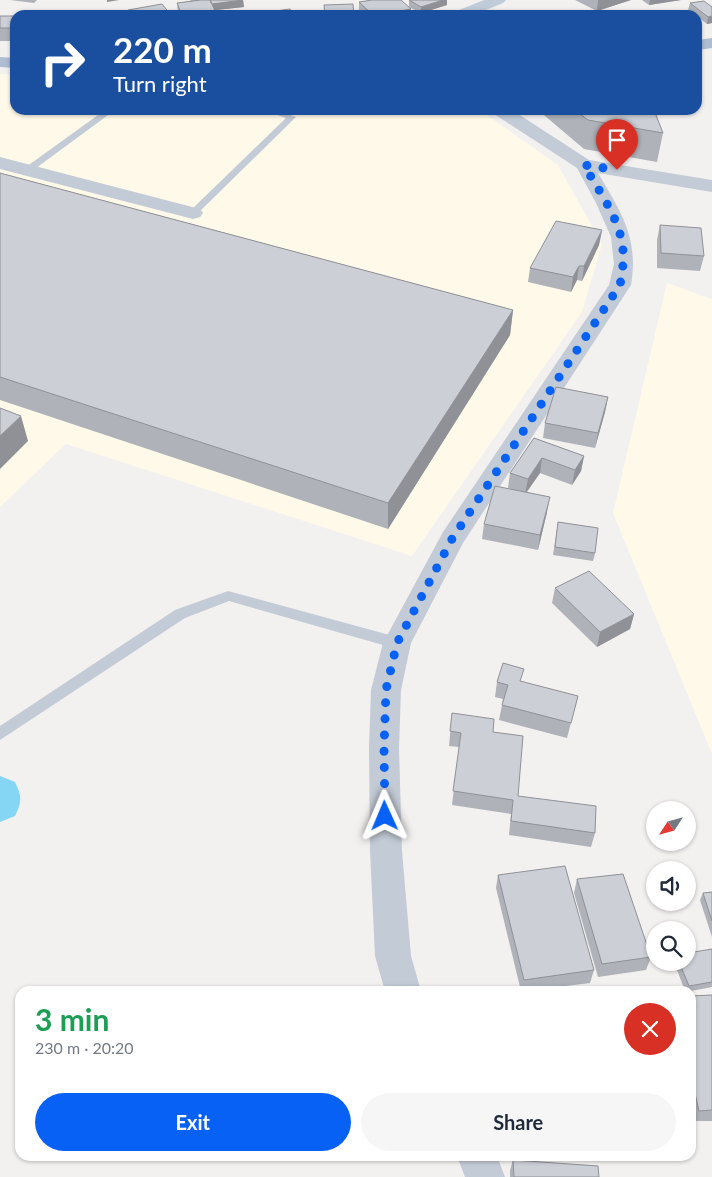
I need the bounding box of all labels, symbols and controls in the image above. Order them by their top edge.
text: 220 m [113,28,212,70]
icon: right [30,30,95,95]
text: Turn right [113,70,207,97]
pin [596,119,638,170]
icon: arrive [603,126,631,154]
position arrow [358,789,410,841]
north arrow [646,801,696,851]
map controls [646,801,696,971]
button: sound [646,861,696,911]
button: search [646,921,696,971]
text: 3 min [35,1001,109,1037]
button: close [624,1003,676,1055]
text: 230 m · 20:20 [35,1038,134,1057]
button: Exit [35,1093,351,1151]
button: Share [361,1093,676,1151]

